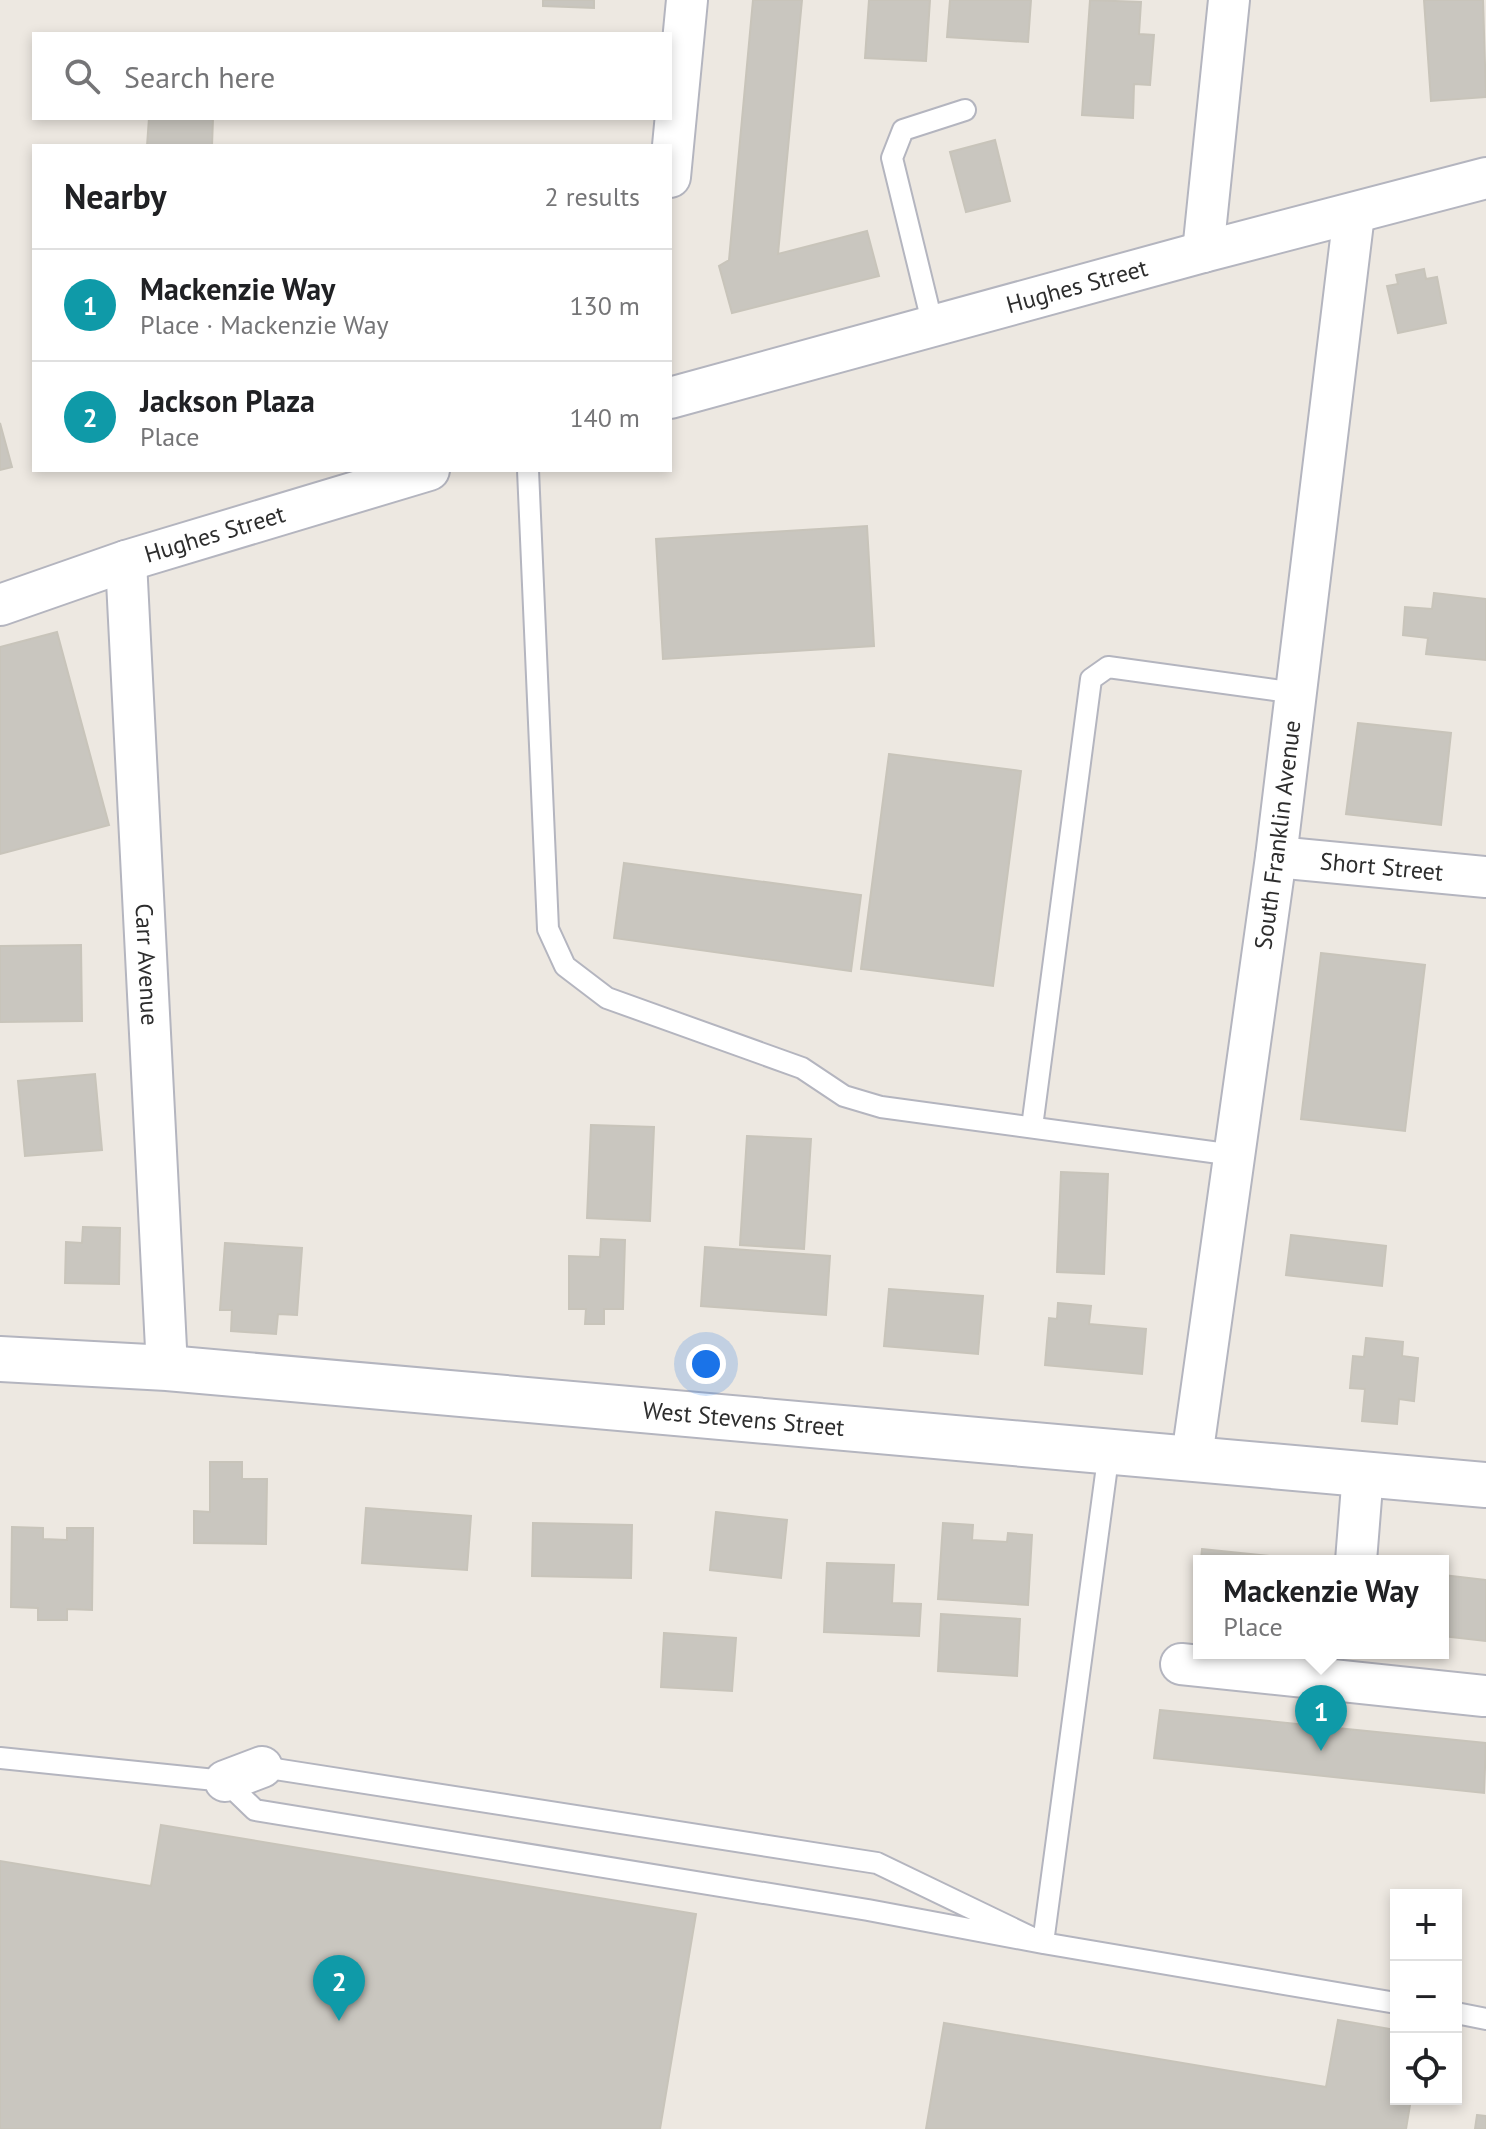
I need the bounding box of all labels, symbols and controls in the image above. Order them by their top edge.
search box [32,32,672,120]
icon: search [60,54,104,98]
text: Search here [124,57,275,96]
text: Nearby [64,174,166,218]
text: 2 results [545,180,640,213]
street label: Hughes Street [1003,252,1151,320]
text: Mackenzie Way [140,269,335,308]
text: 1 [83,289,97,322]
text: 130 m [569,289,640,322]
text: Place · Mackenzie Way [140,308,389,341]
text: Jackson Plaza [140,381,315,420]
text: 2 [83,401,97,434]
text: 140 m [569,401,640,434]
text: Place [140,420,199,453]
street label: Hughes Street [140,498,288,570]
street label: South Franklin Avenue [1247,719,1307,951]
street label: Short Street [1319,845,1445,888]
street label: Carr Avenue [128,903,166,1026]
your location [686,1344,726,1384]
street label: West Stevens Street [641,1394,846,1443]
popup [1193,1555,1449,1659]
text: Mackenzie Way [1223,1571,1419,1610]
text: Place [1223,1610,1283,1643]
pin: 1 [1295,1685,1347,1751]
map controls [1390,1889,1462,2105]
button: + [1390,1889,1462,1961]
pin: 2 [313,1955,365,2021]
button: − [1390,1961,1462,2033]
button: locate [1390,2033,1462,2105]

